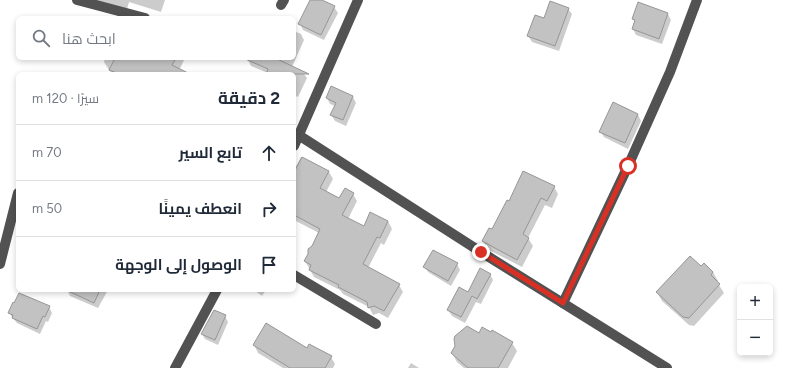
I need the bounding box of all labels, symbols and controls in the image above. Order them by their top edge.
search box [16,16,296,60]
icon: search [30,27,52,49]
text: ابحث هنا [62,30,116,48]
text: 2 دقيقة [218,88,280,108]
text: سيرًا · 120 m [32,91,99,106]
icon: ahead [258,142,280,164]
text: تابع السير [179,144,242,162]
text: 70 m [32,145,62,160]
route start [619,157,637,175]
icon: right [258,198,280,220]
text: انعطف يمينًا [158,200,242,218]
text: 50 m [32,201,62,216]
route end [472,243,490,261]
icon: arrive [258,254,280,276]
text: الوصول إلى الوجهة [115,256,242,274]
map controls [737,284,773,356]
button: + [737,284,773,320]
button: − [737,320,773,356]

